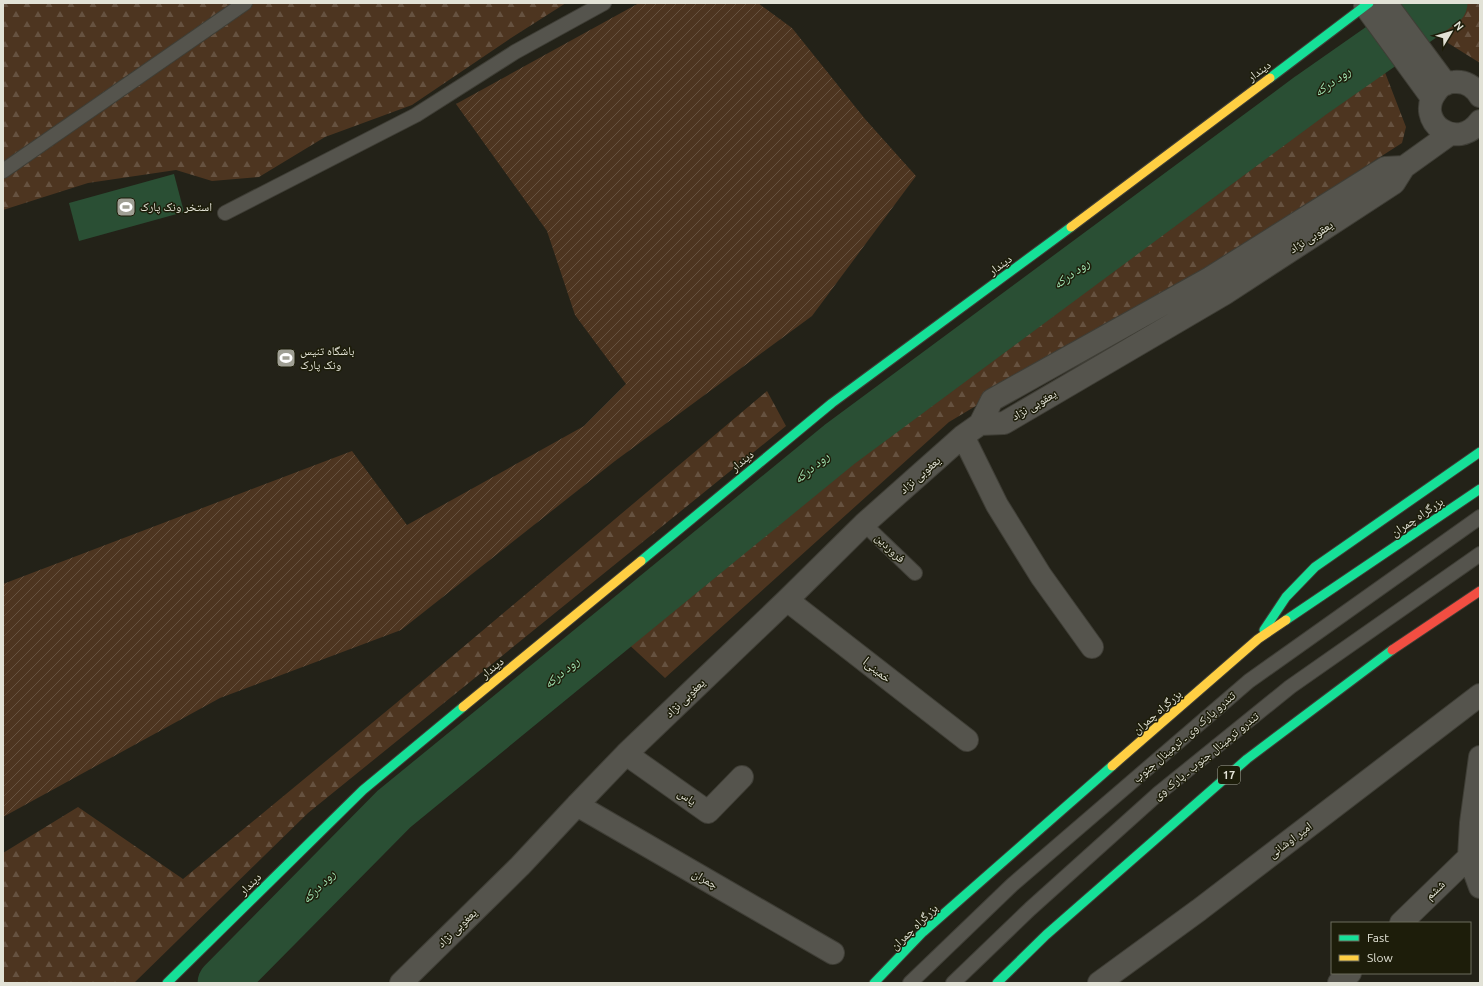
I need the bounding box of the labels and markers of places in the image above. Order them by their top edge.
sports icon: استخر ونک پارک [115,196,137,218]
place label: استخر ونک پارک [140,200,212,214]
place label: باشگاه تنیس ونک پارک [300,344,355,372]
sports icon: باشگاه تنیس ونک پارک [275,347,297,369]

